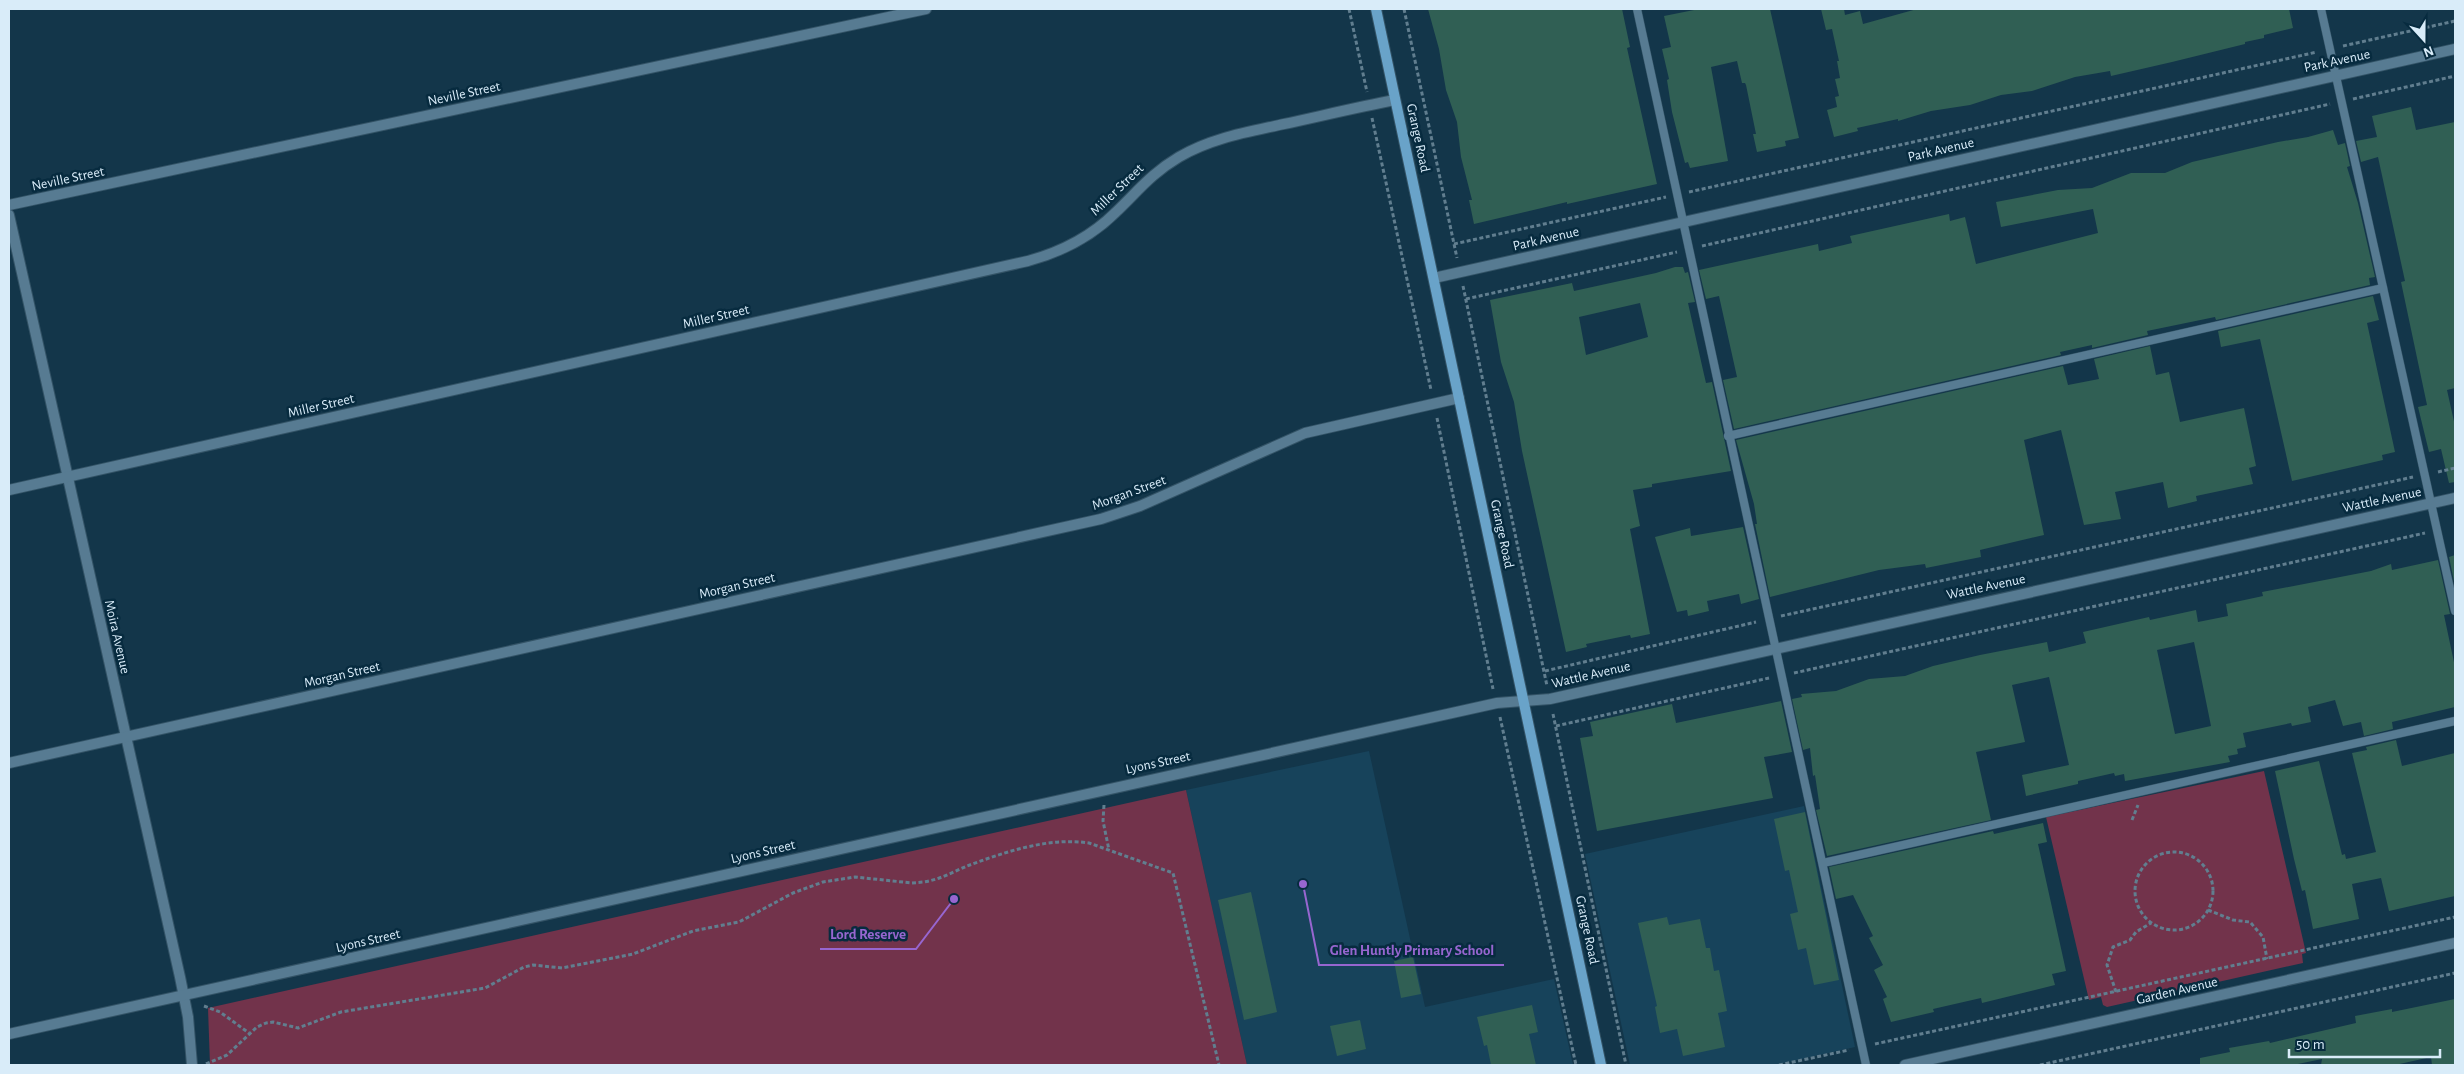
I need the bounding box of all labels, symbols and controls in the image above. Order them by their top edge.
north arrow [2399,15,2449,65]
text: N [2421,43,2435,59]
street label: Park Avenue [2303,47,2371,75]
street label: Neville Street [427,79,502,109]
street label: Grange Road [1404,103,1432,173]
street label: Park Avenue [1907,136,1975,164]
street label: Miller Street [1088,161,1147,219]
street label: Neville Street [31,164,106,194]
street label: Park Avenue [1512,225,1580,253]
street label: Miller Street [681,302,751,331]
street label: Miller Street [286,391,356,420]
street label: Morgan Street [1090,473,1168,513]
street label: Wattle Avenue [2341,485,2423,515]
street label: Grange Road [1488,499,1516,569]
street label: Morgan Street [698,570,777,602]
street label: Wattle Avenue [1945,572,2027,602]
street label: Moira Avenue [102,599,132,675]
street label: Morgan Street [303,659,382,691]
street label: Wattle Avenue [1550,659,1632,691]
street label: Lyons Street [1124,749,1192,777]
street label: Lyons Street [729,838,797,866]
street label: Grange Road [1573,895,1601,965]
callout: Lord Reserve [820,919,916,949]
street label: Lyons Street [334,927,402,955]
text: Lord Reserve [830,927,906,942]
callout: Glen Huntly Primary School [1319,935,1504,965]
text: Glen Huntly Primary School [1330,943,1494,958]
street label: Garden Avenue [2135,975,2219,1007]
scale bar [2289,1026,2440,1058]
text: 50 m [2296,1037,2325,1052]

